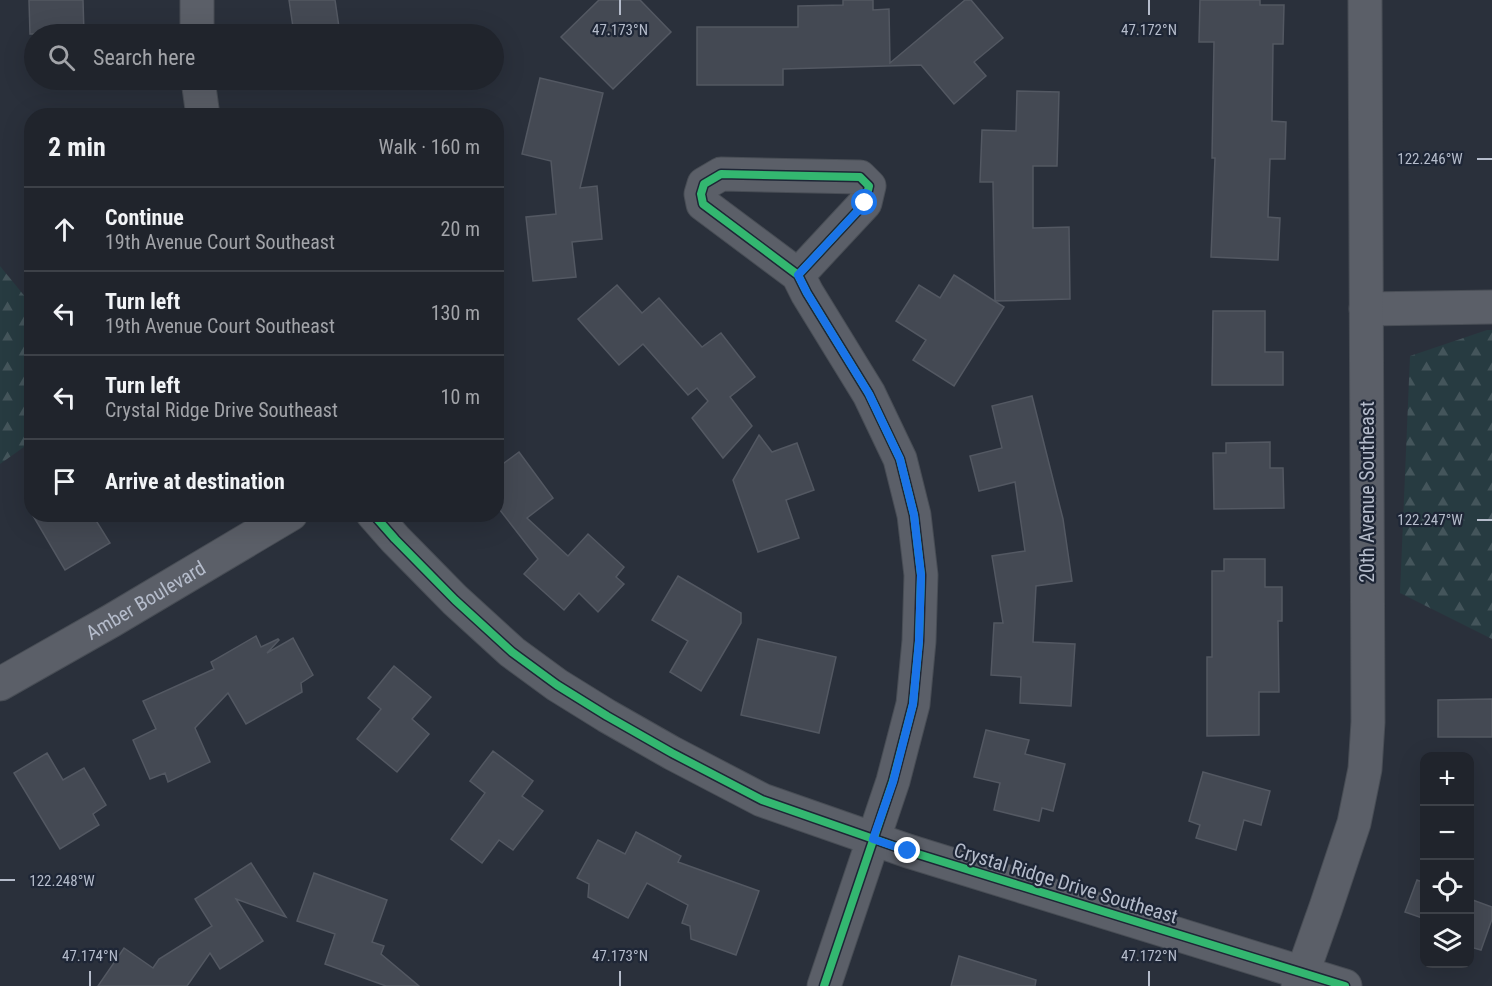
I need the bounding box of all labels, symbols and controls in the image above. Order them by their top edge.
text: 47.173°N [592,21,648,39]
text: 47.172°N [1121,21,1177,39]
search box [24,24,504,90]
icon: search [45,41,78,74]
text: Search here [93,45,195,70]
text: 2 min [48,132,106,162]
text: Walk · 160 m [379,135,480,159]
text: 122.246°W [1397,150,1463,168]
route start [851,189,877,215]
text: Continue [105,205,184,230]
icon: ahead [48,213,81,246]
text: 20 m [441,217,480,241]
text: 19th Avenue Court Southeast [105,230,335,254]
text: Turn left [105,289,180,314]
icon: left [48,297,81,330]
text: 130 m [431,301,480,325]
text: 19th Avenue Court Southeast [105,314,335,338]
text: Turn left [105,373,180,398]
icon: left [48,381,81,414]
text: 10 m [441,385,480,409]
text: Crystal Ridge Drive Southeast [105,398,338,422]
street label: 20th Avenue Southeast [1355,401,1379,583]
icon: arrive [48,465,81,498]
text: Arrive at destination [105,469,285,494]
text: 122.247°W [1397,511,1463,529]
street label: Amber Boulevard [82,556,210,645]
map controls [1420,752,1474,968]
button: + [1420,752,1474,806]
button: − [1420,806,1474,860]
route end [894,837,920,863]
street label: Crystal Ridge Drive Southeast [951,837,1181,929]
button: locate [1420,860,1474,914]
text: 122.248°W [29,872,95,890]
button: layers [1420,914,1474,968]
text: 47.174°N [62,947,118,965]
text: 47.173°N [592,947,648,965]
text: 47.172°N [1121,947,1177,965]

